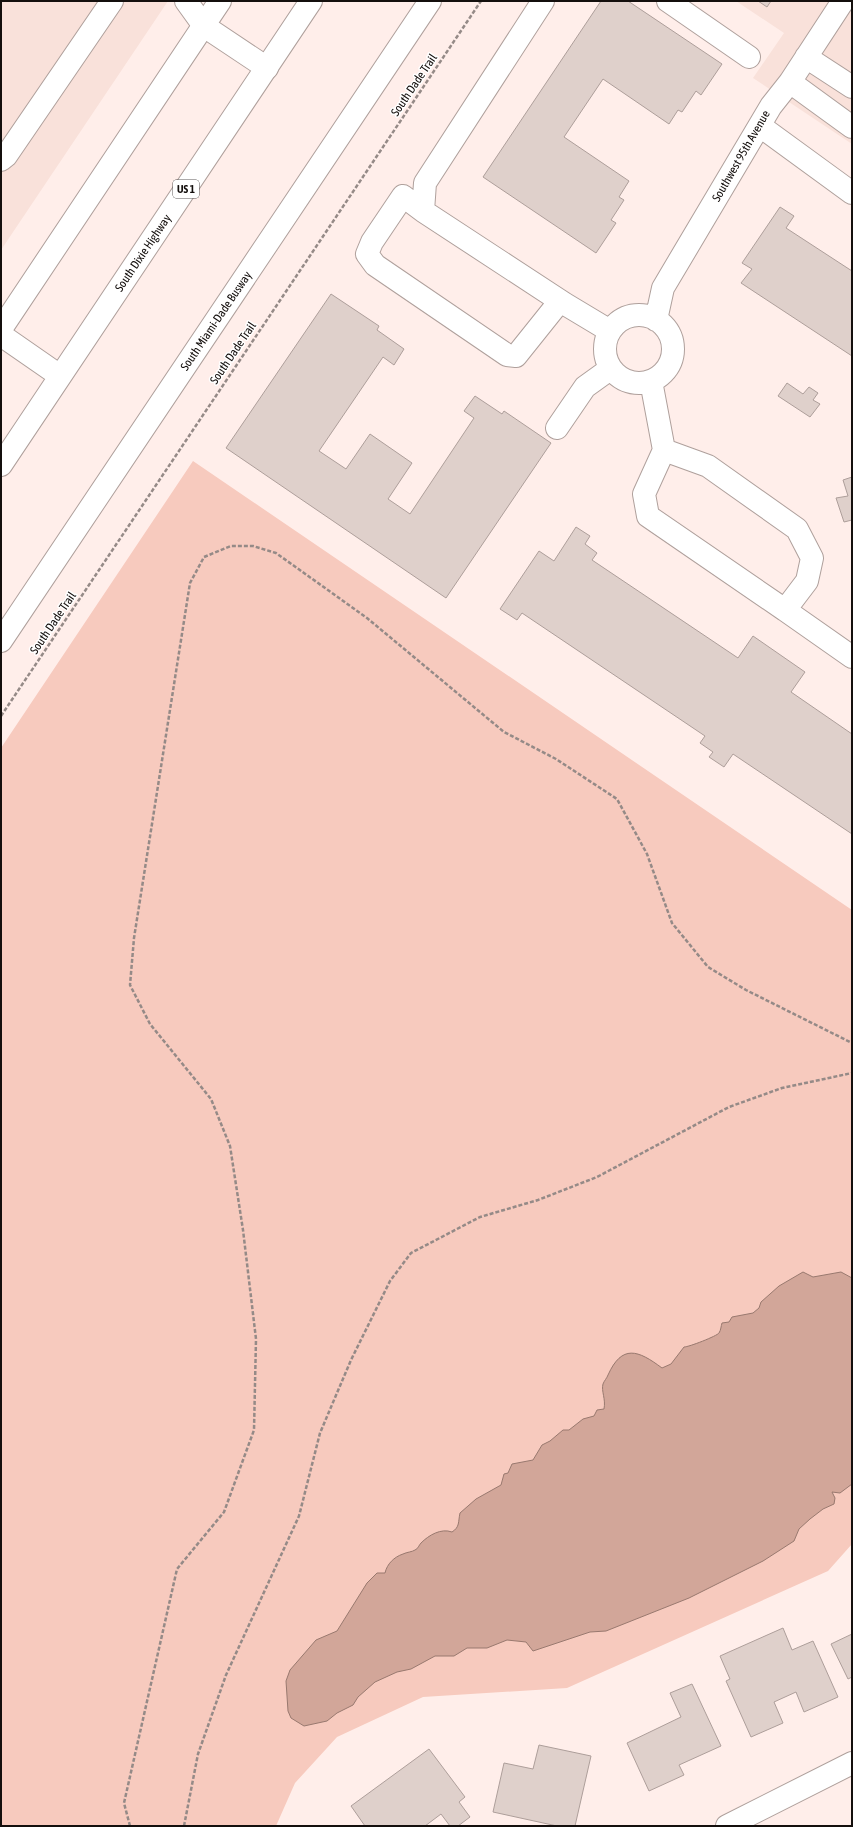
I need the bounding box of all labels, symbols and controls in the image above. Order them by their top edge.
street label: South Dade Trail [388,51,440,119]
street label: Southwest 95th Avenue [709,108,773,204]
road number: US 1 [173,180,199,198]
street label: South Dixie Highway [112,212,174,294]
street label: South Miami-Dade Busway [178,269,254,373]
street label: South Dade Trail [207,319,259,387]
street label: South Dade Trail [27,589,79,657]

